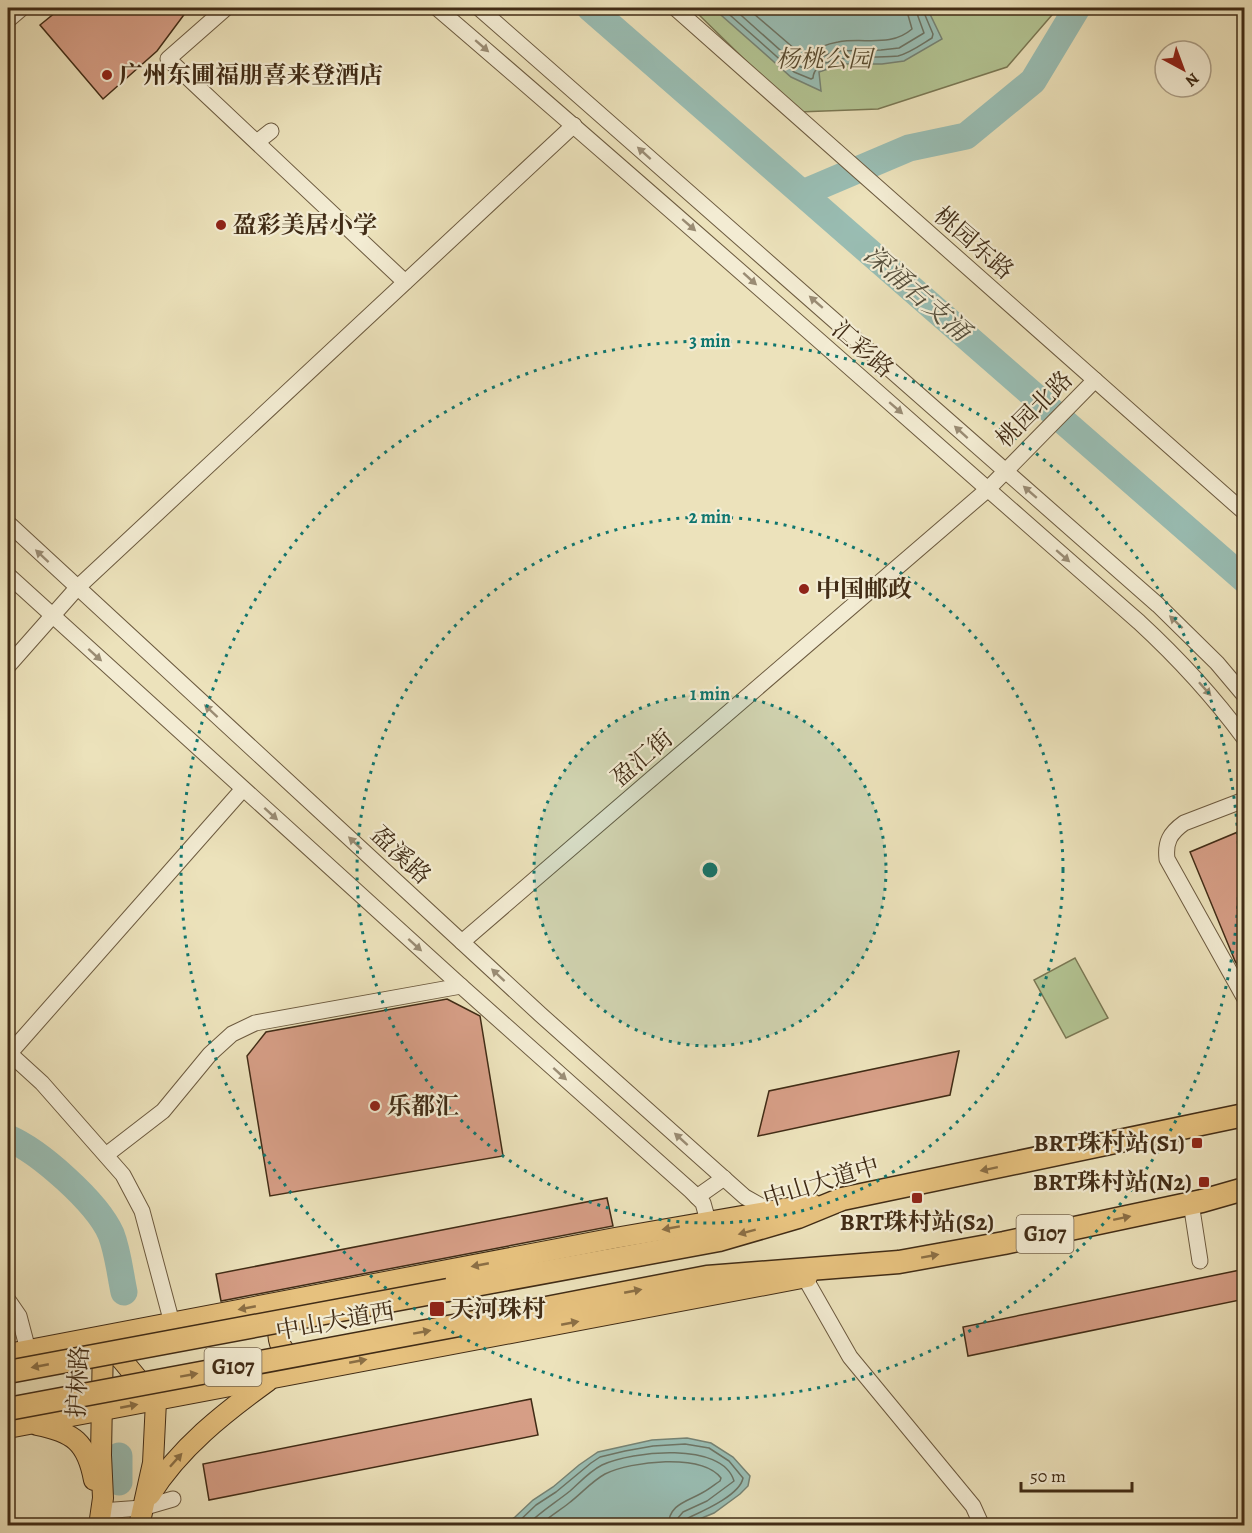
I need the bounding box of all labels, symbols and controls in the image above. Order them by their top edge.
one-way arrow [474,39,489,52]
north arrow [1153,39,1213,99]
park label: 杨桃公园 [776,43,876,75]
place label: 广州东圃福朋喜来登酒店 [119,59,383,91]
text: N [1180,67,1204,92]
marker: 广州东圃福朋喜来登酒店 [100,68,114,82]
one-way arrow [636,146,651,160]
street label: 桃园东路 [927,199,1021,287]
place label: 盈彩美居小学 [233,209,377,241]
marker: 盈彩美居小学 [214,218,228,232]
one-way arrow [681,218,696,232]
water label: 深涌右支涌 [856,237,980,351]
one-way arrow [742,272,757,285]
one-way arrow [808,295,823,309]
street label: 汇彩路 [825,313,901,385]
text: 3 min [689,329,731,353]
street label: 桃园北路 [989,364,1079,454]
one-way arrow [888,401,903,414]
one-way arrow [954,426,969,439]
one-way arrow [1023,486,1038,499]
text: 2 min [689,505,731,529]
one-way arrow [36,549,50,563]
one-way arrow [1055,549,1070,562]
place label: 中国邮政 [816,573,912,605]
marker: 中国邮政 [797,582,811,596]
one-way arrow [1169,616,1184,629]
one-way arrow [87,648,102,661]
one-way arrow [1198,681,1211,696]
text: 1 min [690,682,730,706]
one-way arrow [204,704,219,718]
street label: 盈汇街 [604,722,680,794]
one-way arrow [263,807,278,821]
street label: 盈溪路 [364,819,438,891]
one-way arrow [348,837,363,850]
centre of rings [700,860,720,880]
one-way arrow [407,938,422,951]
one-way arrow [491,968,506,982]
one-way arrow [552,1067,568,1080]
place label: 乐都汇 [387,1090,459,1122]
marker: 乐都汇 [368,1099,382,1113]
place label: BRT珠村站(S1) [1034,1127,1185,1159]
one-way arrow [673,1132,688,1146]
marker: BRT珠村站(S1) [1190,1136,1204,1150]
street label: 中山大道中 [759,1149,883,1215]
one-way arrow [980,1165,999,1174]
place label: BRT珠村站(N2) [1033,1166,1192,1198]
marker: BRT珠村站(N2) [1197,1175,1211,1189]
marker: BRT珠村站(S2) [910,1191,924,1205]
place label: BRT珠村站(S2) [840,1206,994,1238]
one-way arrow [1112,1213,1131,1222]
road number: G107 [1016,1215,1074,1253]
one-way arrow [661,1223,680,1232]
one-way arrow [738,1228,756,1238]
one-way arrow [921,1251,940,1260]
one-way arrow [470,1261,489,1270]
one-way arrow [624,1286,643,1295]
place label: 天河珠村 [450,1293,546,1325]
street label: 中山大道西 [273,1295,397,1347]
marker: 天河珠村 [428,1300,446,1318]
one-way arrow [237,1304,256,1313]
one-way arrow [561,1318,580,1327]
one-way arrow [413,1327,432,1336]
street label: 护林路 [60,1345,96,1419]
road number: G107 [204,1348,262,1386]
one-way arrow [348,1356,367,1365]
one-way arrow [30,1362,49,1371]
one-way arrow [180,1370,199,1379]
one-way arrow [120,1401,139,1410]
one-way arrow [169,1453,183,1468]
scale bar [1021,1455,1132,1493]
text: 50 m [1030,1464,1066,1488]

